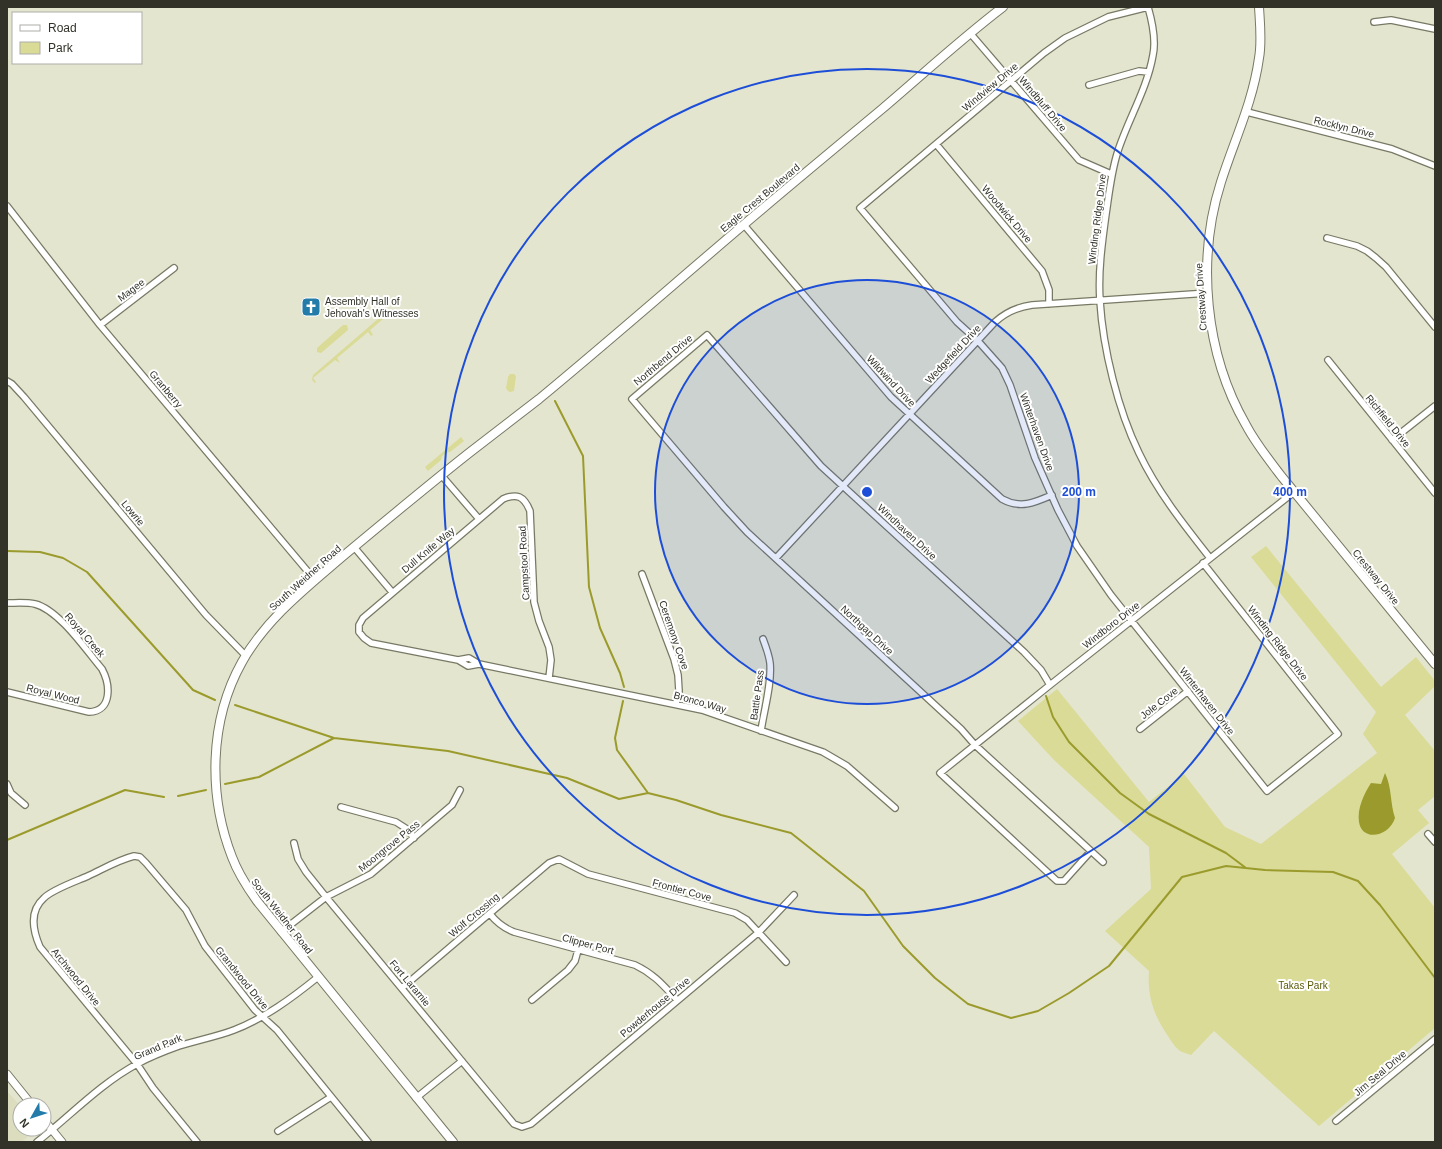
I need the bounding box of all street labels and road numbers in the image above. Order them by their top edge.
street label: Windview Drive [960,60,1020,113]
street label: Windbluff Drive [1017,75,1069,134]
street label: Rocklyn Drive [1313,114,1376,140]
street label: Eagle Crest Boulevard [718,162,802,234]
street label: Winding Ridge Drive [1086,173,1108,265]
street label: Woodwick Drive [980,183,1034,245]
street label: Crestway Drive [1193,262,1209,331]
street label: Magee [115,276,147,304]
street label: Wedgefield Drive [923,322,983,386]
street label: Northbend Drive [632,332,695,388]
street label: Wildwind Drive [864,353,918,409]
street label: Granberry [147,368,185,410]
street label: Winterhaven Drive [1018,391,1056,473]
street label: Richfield Drive [1363,392,1413,450]
street label: Lowrie [119,498,147,528]
street label: Windhaven Drive [875,502,939,562]
street label: Dull Knife Way [399,525,457,575]
street label: Campstool Road [517,526,531,600]
street label: South Weidner Road [267,543,343,613]
street label: Crestway Drive [1350,547,1402,607]
street label: Ceremony Cove [657,599,691,671]
street label: Windboro Drive [1080,599,1142,651]
street label: Northgap Drive [839,603,896,657]
street label: Winding Ridge Drive [1246,604,1311,683]
street label: Royal Creek [63,611,108,660]
street label: Winterhaven Drive [1177,665,1237,737]
street label: Battle Pass [748,669,766,721]
street label: Royal Wood [25,682,81,706]
street label: Jole Cove [1138,685,1180,721]
street label: Bronco Way [672,689,728,715]
street label: Moongrove Pass [356,818,422,874]
street label: South Weidner Road [249,876,315,956]
street label: Frontier Cove [651,877,713,903]
street label: Wolf Crossing [447,891,501,939]
street label: Clipper Port [561,932,615,956]
street label: Grandwood Drive [213,944,271,1012]
street label: Archwood Drive [50,946,103,1008]
street label: Fort Laramie [388,958,433,1009]
street label: Powderhouse Drive [618,974,692,1039]
street label: Grand Park [132,1032,185,1062]
street label: Jim Seal Drive [1352,1048,1409,1098]

